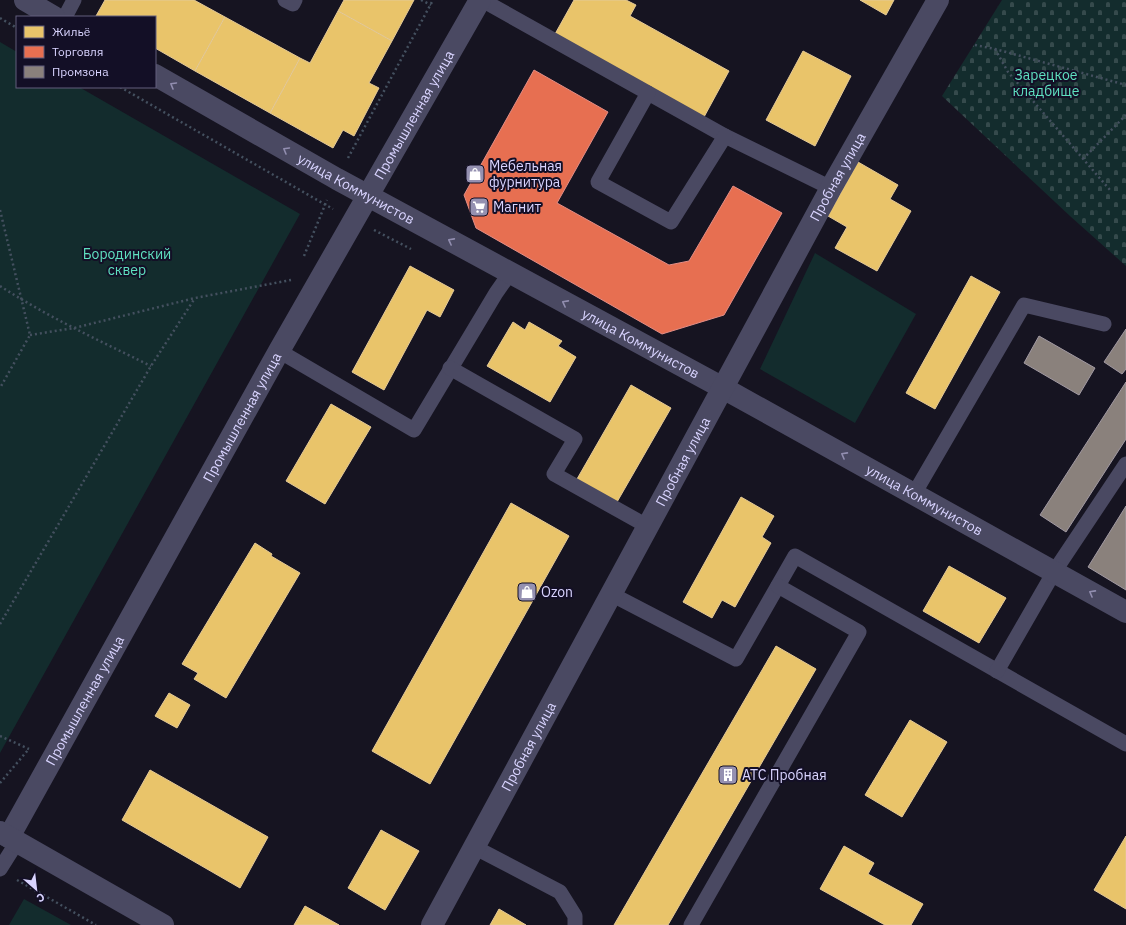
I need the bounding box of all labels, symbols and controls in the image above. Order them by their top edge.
legend [16,16,156,88]
text: Жильё [52,24,91,39]
text: Торговля [52,44,103,59]
street label: Промышленная улица [370,47,459,183]
text: Промзона [52,64,109,79]
park label: Зарецкое кладбище [1012,66,1080,100]
one-way arrow [170,83,177,90]
street label: Пробная улица [806,129,870,224]
one-way arrow [282,147,290,154]
street label: улица Коммунистов [294,149,418,228]
place label: Мебельная фурнитура [489,157,562,191]
shop icon: Мебельная фурнитура [464,163,486,185]
supermarket icon: Магнит [468,196,490,218]
place label: Магнит [493,198,541,216]
one-way arrow [448,238,455,246]
park label: Бородинский сквер [83,245,171,279]
one-way arrow [562,300,569,307]
street label: улица Коммунистов [579,304,703,383]
street label: Промышленная улица [199,349,286,486]
street label: Пробная улица [651,413,715,509]
one-way arrow [841,452,848,460]
street label: улица Коммунистов [863,460,986,540]
shop icon: Ozon [516,581,538,603]
place label: Ozon [541,583,573,601]
one-way arrow [1089,590,1096,598]
street label: Промышленная улица [41,632,128,769]
street label: Пробная улица [497,698,560,794]
building icon: АТС Пробная [717,764,739,786]
place label: АТС Пробная [742,766,827,784]
north arrow [16,869,56,909]
text: С [34,890,47,906]

